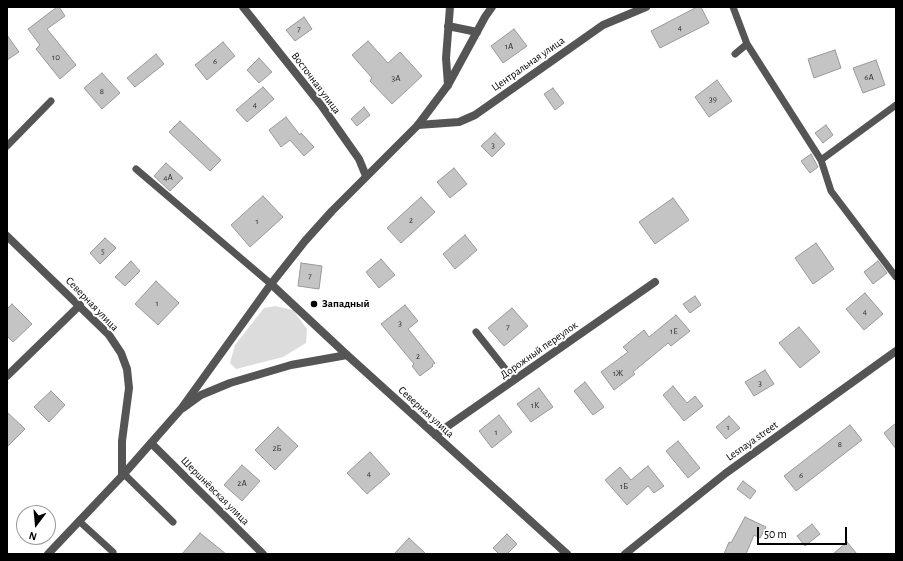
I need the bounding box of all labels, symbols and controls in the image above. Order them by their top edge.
house number: 4 [678,22,682,32]
house number: 7 [297,24,301,34]
street label: Центральная улица [489,34,567,94]
house number: 1А [505,41,513,51]
street label: Восточная улица [288,49,344,117]
house number: 10 [52,52,60,62]
house number: 6 [213,56,217,66]
house number: 6А [864,72,874,82]
house number: 3А [392,73,400,83]
house number: 8 [100,86,104,96]
house number: 39 [709,94,717,104]
house number: 4 [253,99,257,109]
house number: 3 [491,140,495,150]
house number: 4А [163,172,173,182]
house number: 2 [409,215,413,225]
house number: 1 [255,216,259,226]
house number: 5 [101,246,105,256]
house number: 7 [308,271,312,281]
street label: Северная улица [63,274,121,334]
place label: Западный [322,297,370,311]
house number: 1 [155,298,159,308]
marker: Западный [309,299,319,309]
house number: 4 [863,306,867,316]
house number: 3 [398,318,402,328]
street label: Дорожный переулок [498,318,580,382]
house number: 7 [506,322,510,332]
house number: 1Е [670,326,678,336]
house number: 2 [416,351,420,361]
house number: 1Ж [613,368,623,378]
house number: 3 [758,378,762,388]
street label: Северная улица [395,383,457,441]
house number: 1К [531,400,539,410]
street label: Lesnaya street [723,418,781,464]
house number: 1 [726,422,730,432]
house number: 1 [494,427,498,437]
house number: 8 [838,439,842,449]
house number: 2Б [272,443,282,453]
street label: Шершнёвская улица [178,454,252,528]
house number: 4 [367,468,371,478]
house number: 6 [799,470,803,480]
house number: 2А [237,478,247,488]
house number: 1Б [620,481,628,491]
north arrow [16,505,56,545]
scale bar [759,519,849,545]
text: 50 m [764,528,787,540]
text: N [28,530,38,542]

